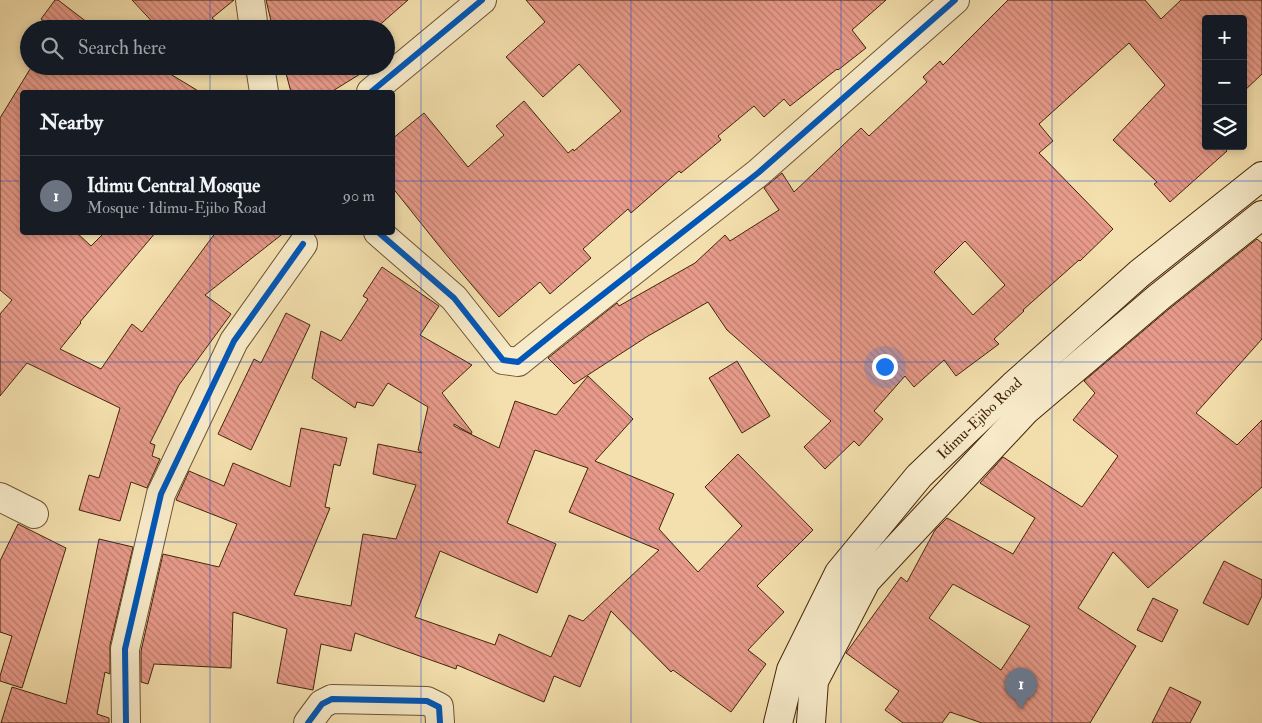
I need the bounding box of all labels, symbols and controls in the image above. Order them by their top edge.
map controls [1202,15,1247,150]
button: + [1202,15,1247,60]
search box [20,20,395,75]
icon: search [38,34,66,62]
text: Search here [78,36,166,60]
button: − [1202,60,1247,105]
button: layers [1202,105,1247,150]
text: Nearby [40,109,103,136]
text: Idimu Central Mosque [87,174,260,198]
text: 1 [53,186,59,206]
text: 90 m [343,186,375,206]
text: Mosque · Idimu-Ejibo Road [87,198,266,218]
your location [872,354,898,380]
street label: Idimu-Ejibo Road [933,373,1026,463]
pin: 1 [1005,668,1037,709]

